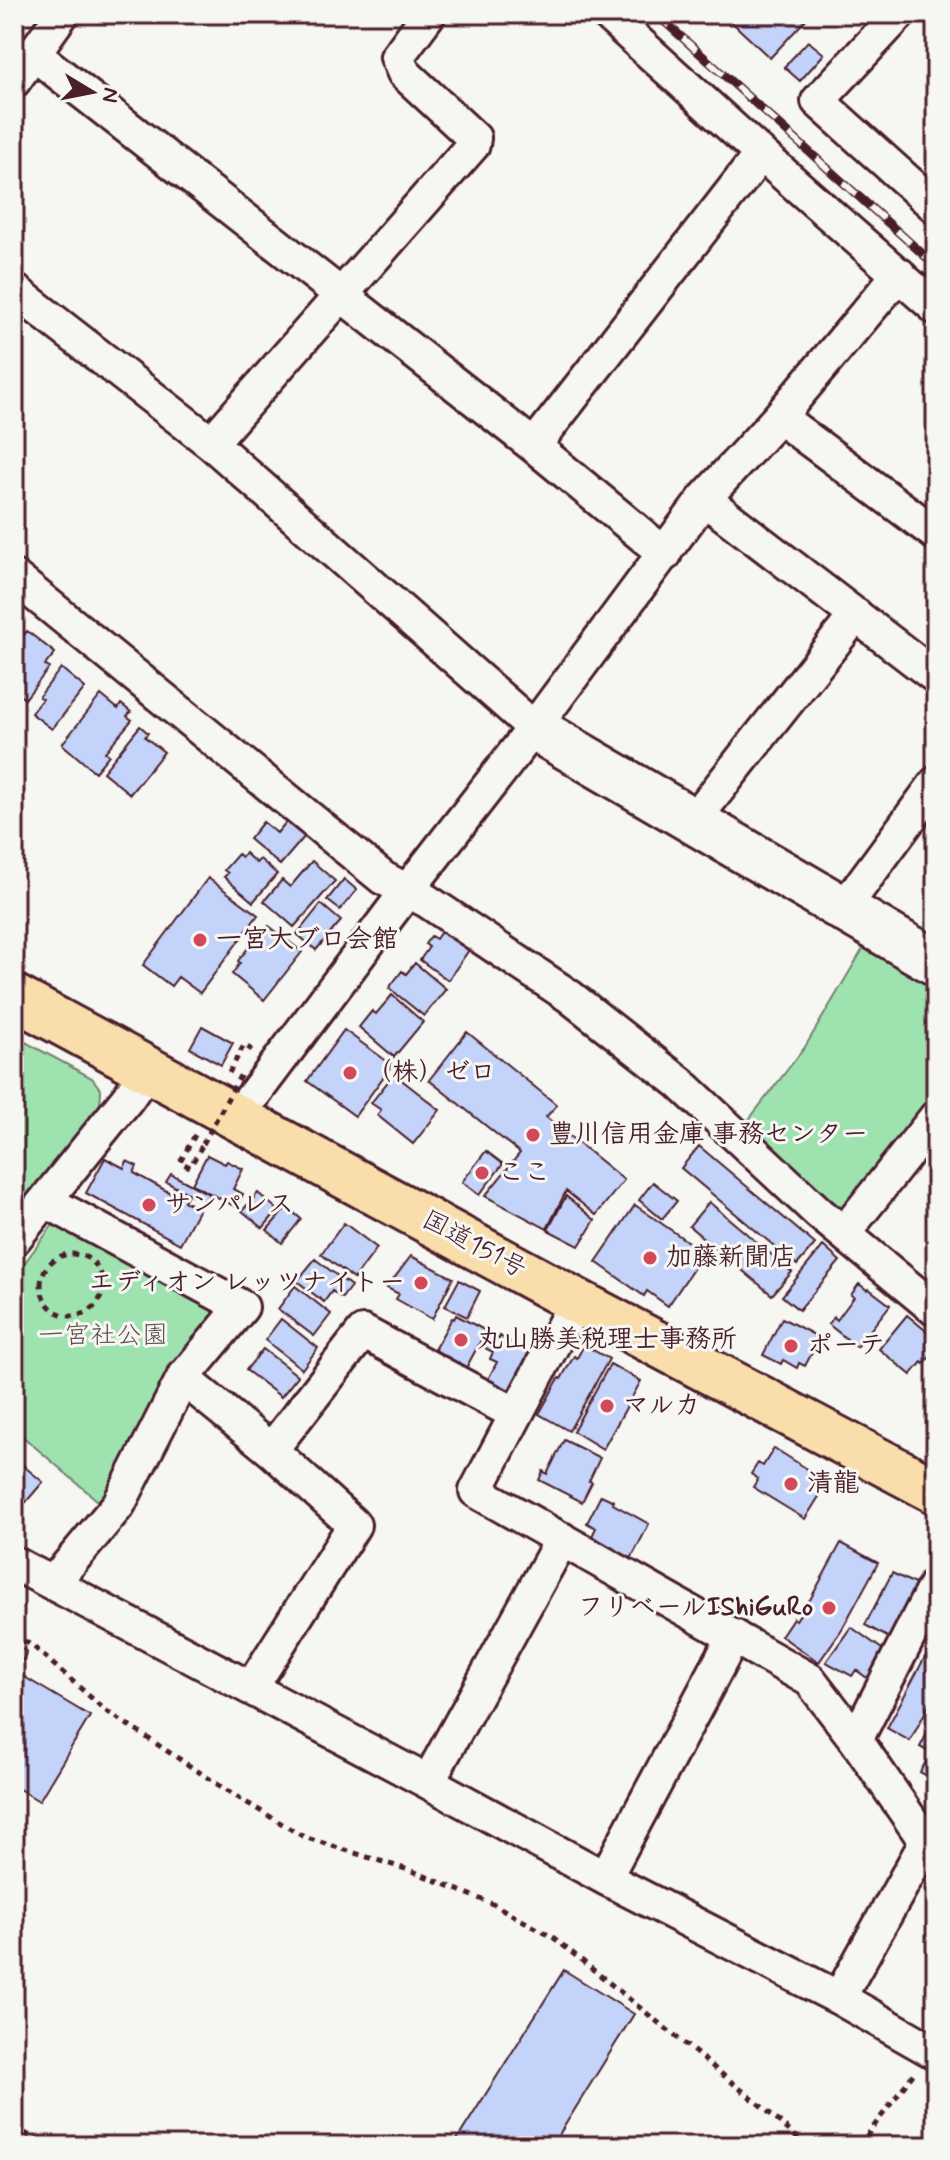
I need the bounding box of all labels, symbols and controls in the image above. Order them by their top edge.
north arrow [52,52,132,132]
text: N [95,85,125,105]
place label: 一宮大ブロ会館 [216,923,398,957]
marker: 一宮大ブロ会館 [191,931,209,949]
place label: （株）ゼロ [366,1056,496,1090]
marker: （株）ゼロ [341,1064,359,1082]
place label: 豊川信用金庫 事務センター [549,1118,868,1152]
marker: 豊川信用金庫 事務センター [524,1126,542,1144]
place label: ここ [498,1156,550,1190]
marker: ここ [473,1164,491,1182]
place label: サンパレス [165,1188,294,1222]
marker: サンパレス [140,1196,158,1214]
street label: 国道151号 [416,1203,532,1287]
place label: 加藤新聞店 [666,1241,796,1275]
marker: 加藤新聞店 [641,1249,659,1267]
place label: エディオン レッツナイトー [89,1266,405,1300]
marker: エディオン レッツナイトー [412,1274,430,1292]
park label: 一宮社公園 [38,1319,168,1353]
place label: 丸山勝美税理士事務所 [477,1323,737,1357]
place label: ポーテ [807,1329,885,1363]
marker: 丸山勝美税理士事務所 [452,1331,470,1349]
marker: ポーテ [782,1337,800,1355]
place label: マルカ [623,1389,700,1423]
marker: マルカ [598,1397,616,1415]
place label: 清龍 [807,1467,859,1501]
marker: 清龍 [782,1475,800,1493]
place label: フリベールIShiGuRo [578,1591,813,1625]
marker: フリベールIShiGuRo [820,1599,838,1617]

